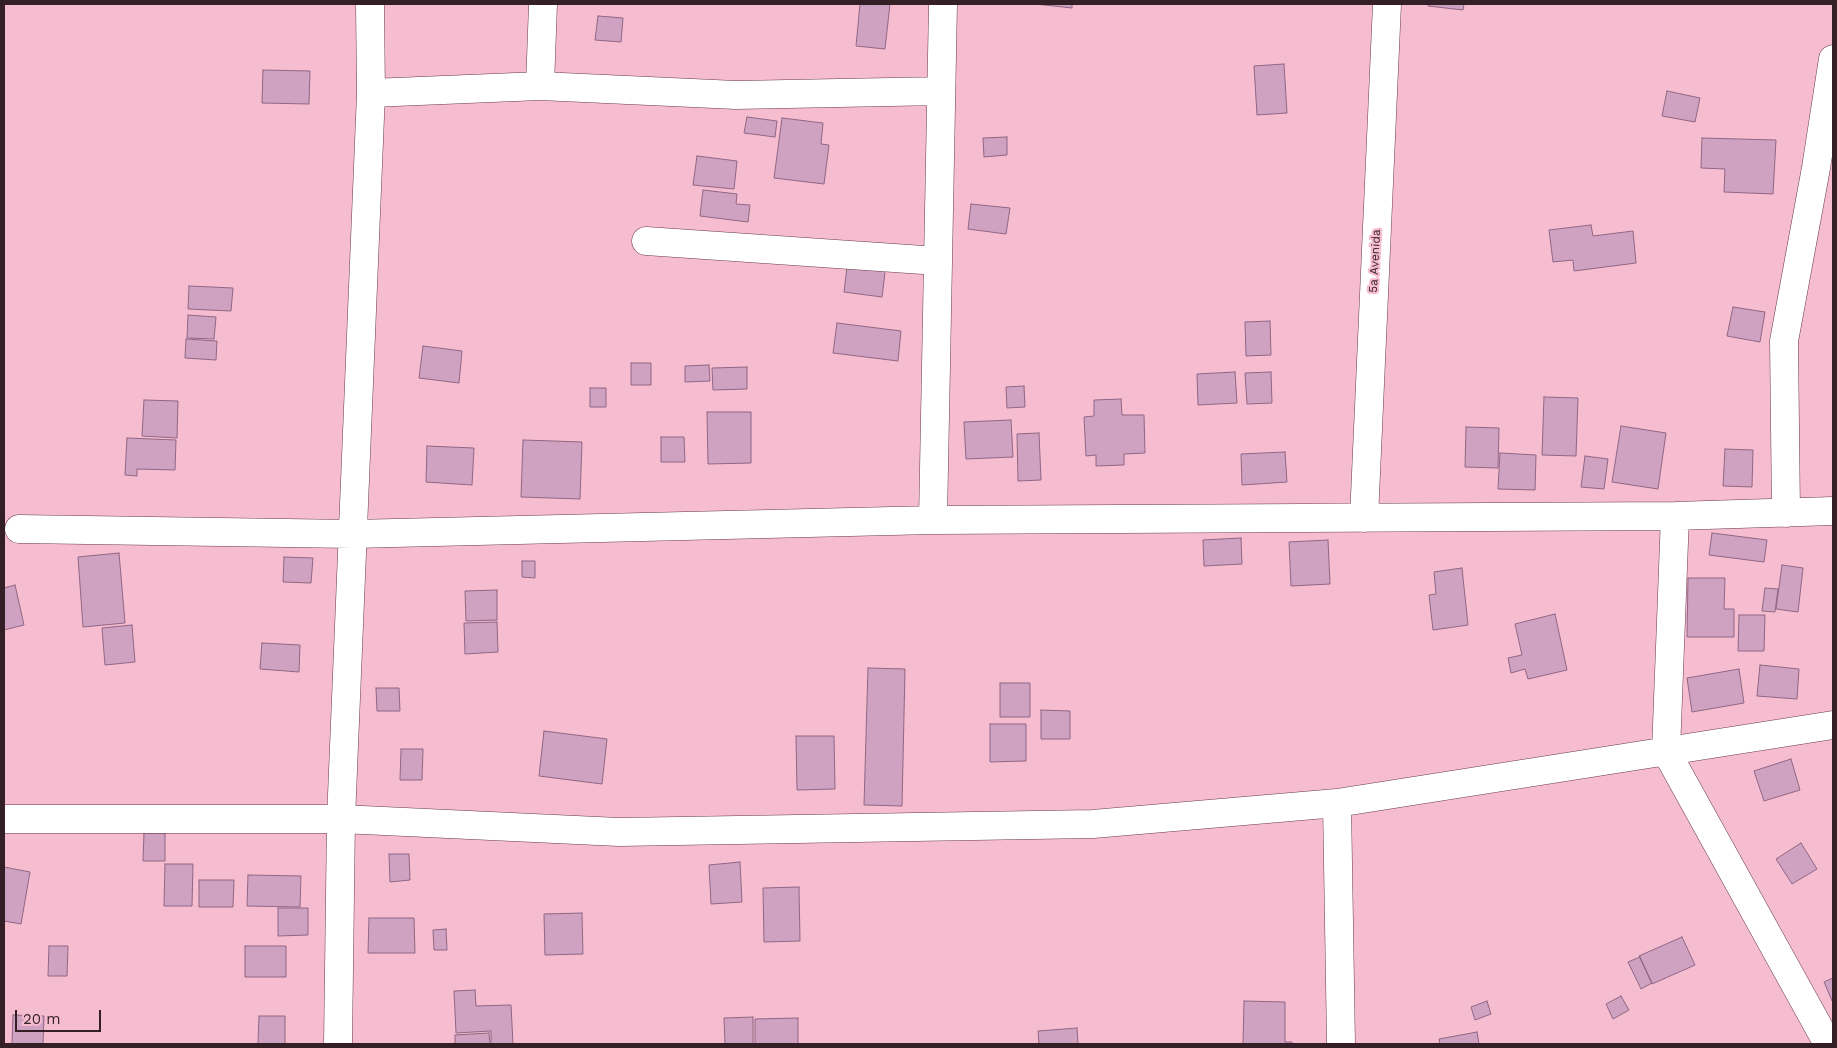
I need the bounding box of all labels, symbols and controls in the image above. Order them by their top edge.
street label: 5a Avenida [1366,229,1384,293]
scale bar [18,1000,104,1032]
text: 20 m [23,1010,61,1028]

